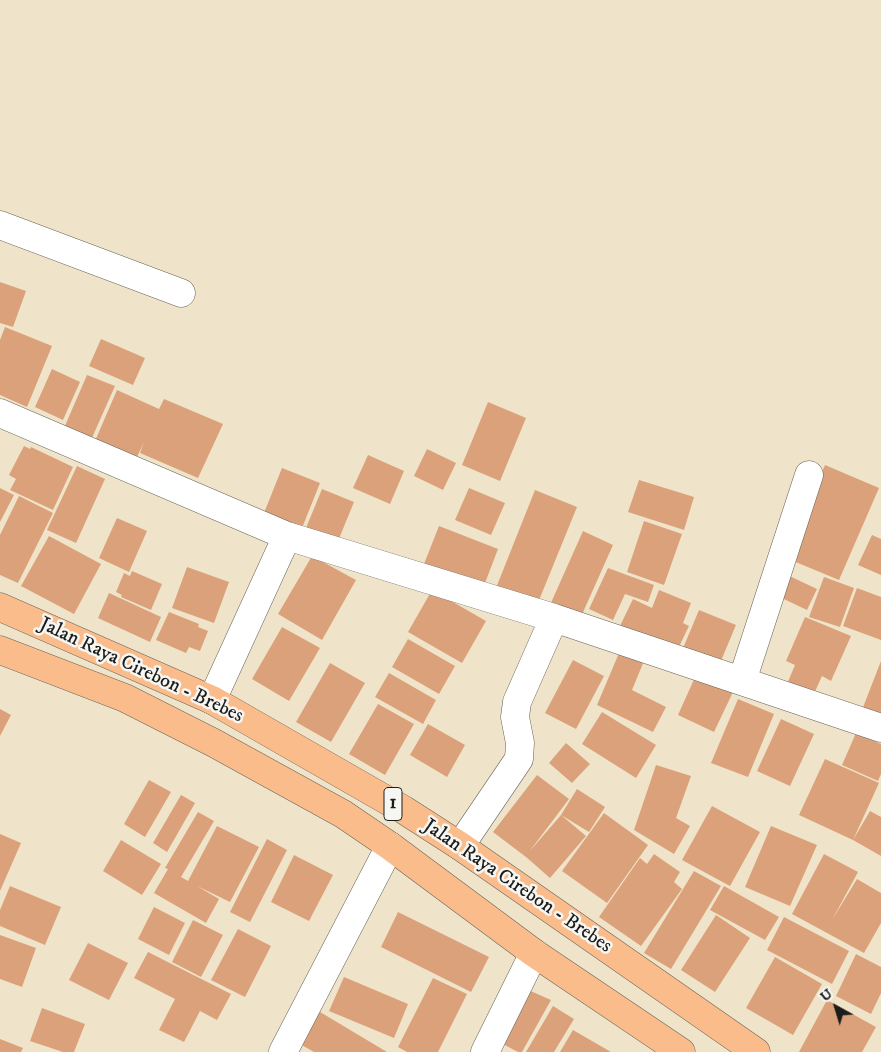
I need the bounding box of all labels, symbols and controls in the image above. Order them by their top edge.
street label: Jalan Raya Cirebon - Brebes [35,613,247,729]
road number: 1 [384,788,402,821]
street label: Jalan Raya Cirebon - Brebes [418,815,616,959]
north arrow [811,982,861,1032]
text: U [817,985,836,1006]

